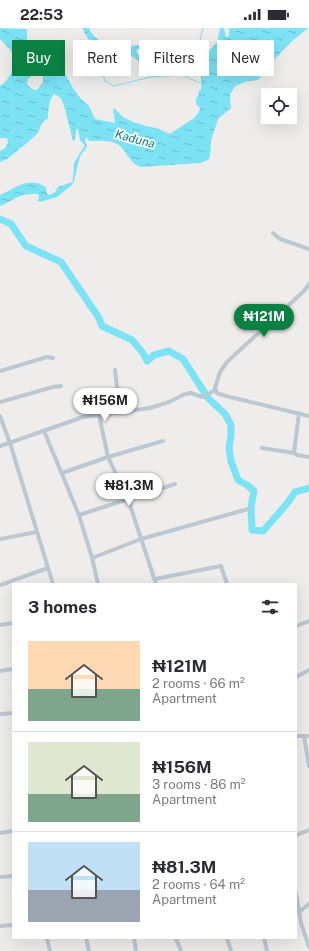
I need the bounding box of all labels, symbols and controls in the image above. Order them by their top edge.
text: 22:53 [20,6,63,23]
chip: Buy [12,40,65,76]
chip: Rent [73,40,131,76]
chip: Filters [139,40,209,76]
chip: New [217,40,274,76]
map controls [261,88,297,124]
button: locate [261,88,297,124]
water label: Kaduna [113,127,157,151]
pin: ₦121M [236,304,292,338]
text: ₦121M [243,309,285,324]
pin: ₦156M [77,388,133,422]
text: ₦156M [82,393,128,408]
pin: ₦81.3M [96,473,162,507]
text: ₦81.3M [104,478,154,493]
icon: filters [259,596,281,618]
text: 3 homes [28,597,97,617]
text: ₦121M [152,656,207,676]
icon: home [60,657,108,705]
text: 2 rooms · 66 m² [152,676,245,691]
text: Apartment [152,691,217,706]
text: ₦156M [152,757,212,777]
icon: home [60,758,108,806]
text: 3 rooms · 86 m² [152,777,246,792]
text: Apartment [152,792,217,807]
text: ₦81.3M [152,857,216,877]
icon: home [60,858,108,906]
text: 2 rooms · 64 m² [152,877,245,892]
text: Apartment [152,892,217,907]

